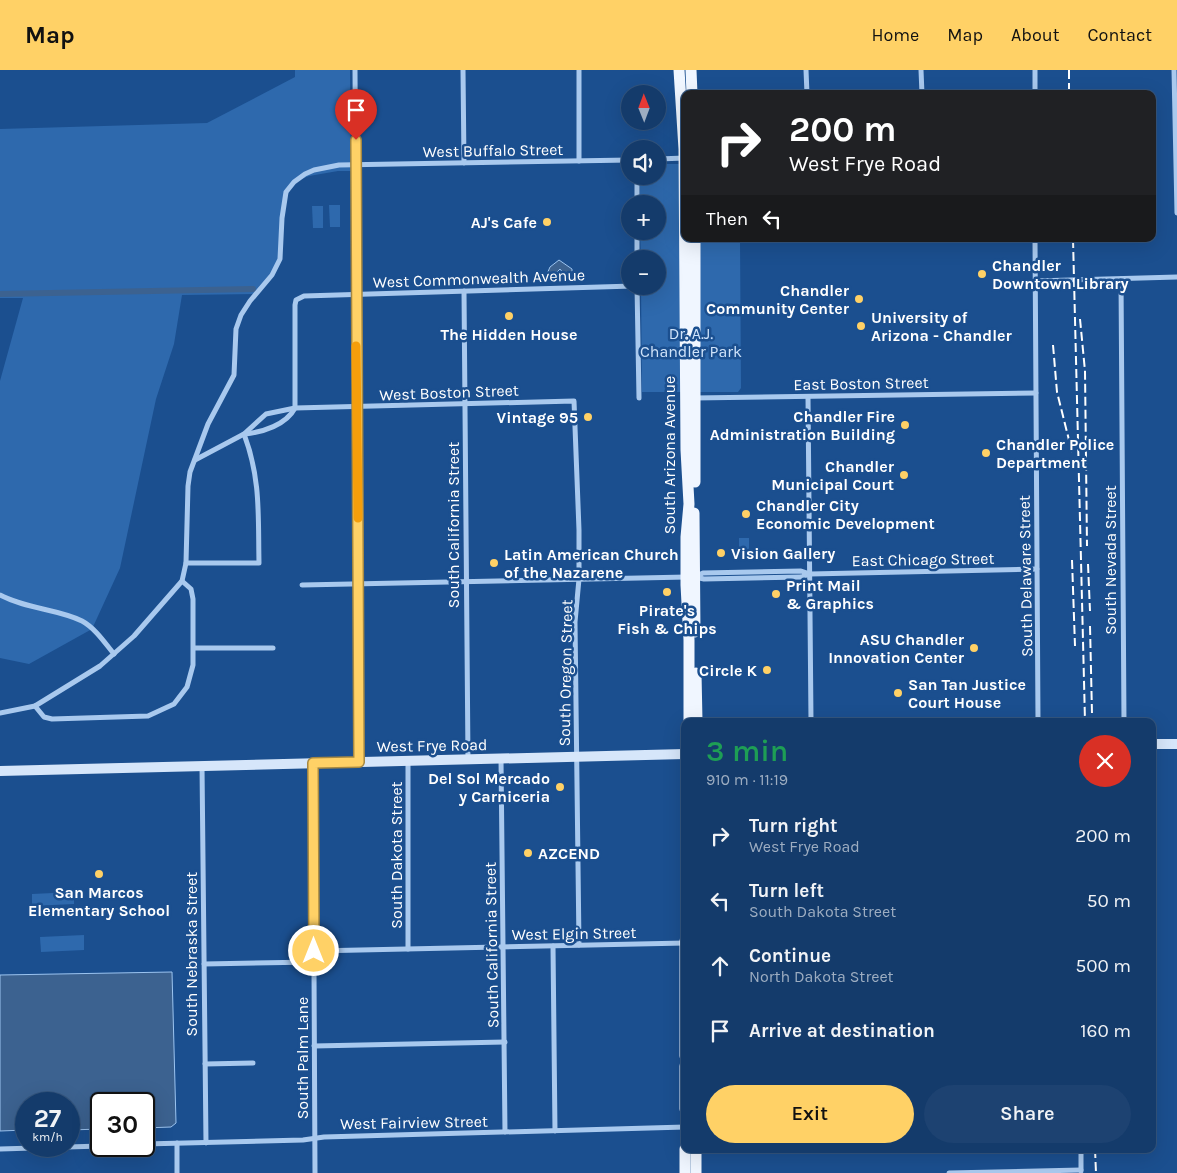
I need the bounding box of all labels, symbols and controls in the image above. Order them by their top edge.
text: Map [25,21,75,49]
text: Home [871,24,919,46]
text: Map [947,24,983,46]
text: About [1011,24,1060,46]
text: Contact [1088,24,1152,46]
north arrow [621,85,666,130]
map controls [621,85,666,295]
pin [335,89,377,140]
icon: arrive [342,96,370,124]
text: 200 m [789,109,897,150]
icon: right [706,110,771,175]
street label: West Buffalo Street [423,140,563,161]
button: sound [621,140,666,185]
text: West Frye Road [789,151,941,177]
button: + [621,195,666,240]
icon: left [758,205,786,233]
text: Then [706,208,748,230]
place label: AJ's Cafe [471,213,537,232]
marker: AJ's Cafe [541,216,553,228]
button: − [621,250,666,295]
place label: Chandler Downtown Library [992,256,1129,293]
street label: West Commonwealth Avenue [373,265,585,292]
marker: Chandler Downtown Library [976,268,988,280]
place label: Chandler Community Center [706,281,850,318]
marker: Chandler Community Center [853,293,865,305]
place label: University of Arizona - Chandler [871,308,1013,345]
marker: The Hidden House [503,310,515,322]
marker: University of Arizona - Chandler [855,320,867,332]
park label: Dr. A.J. Chandler Park [640,324,742,361]
place label: The Hidden House [441,325,577,344]
street label: East Boston Street [793,373,929,394]
street label: South Arizona Avenue [660,376,679,534]
street label: West Boston Street [379,381,519,404]
place label: Chandler Fire Administration Building [710,407,895,444]
place label: Vintage 95 [497,408,578,427]
marker: Vintage 95 [582,411,594,423]
marker: Chandler Fire Administration Building [899,419,911,431]
place label: Chandler Police Department [996,435,1114,472]
street label: South California Street [444,442,463,608]
marker: Chandler Police Department [980,447,992,459]
place label: Chandler Municipal Court [771,457,895,494]
marker: Chandler Municipal Court [898,469,910,481]
street label: South Nevada Street [1101,485,1120,635]
street label: South Delaware Street [1015,495,1036,657]
place label: Chandler City Economic Development [756,496,935,533]
marker: Chandler City Economic Development [740,508,752,520]
place label: Vision Gallery [731,544,835,563]
place label: Latin American Church of the Nazarene [504,545,679,582]
marker: Vision Gallery [715,547,727,559]
street label: East Chicago Street [851,549,995,570]
marker: Latin American Church of the Nazarene [488,557,500,569]
place label: Print Mail & Graphics [786,576,874,613]
marker: Pirate's Fish & Chips [661,586,673,598]
marker: Print Mail & Graphics [770,588,782,600]
street label: South Oregon Street [555,599,576,747]
place label: Pirate's Fish & Chips [617,601,717,638]
place label: ASU Chandler Innovation Center [828,630,965,667]
marker: ASU Chandler Innovation Center [968,642,980,654]
place label: Circle K [699,661,758,680]
marker: Circle K [761,664,773,676]
place label: San Tan Justice Court House [908,675,1026,712]
marker: San Tan Justice Court House [892,687,904,699]
text: 3 min [706,733,788,769]
street label: West Frye Road [376,735,488,756]
button: close [1079,735,1131,787]
place label: Del Sol Mercado y Carniceria [428,769,550,806]
text: 910 m · 11:19 [706,770,788,789]
street label: South Dakota Street [387,781,406,929]
marker: Del Sol Mercado y Carniceria [554,781,566,793]
text: Turn right [749,815,838,837]
icon: right [706,822,734,850]
text: 200 m [1075,825,1131,847]
text: West Frye Road [749,837,860,856]
place label: AZCEND [538,844,600,863]
marker: AZCEND [522,847,534,859]
street label: South California Street [481,862,502,1028]
marker: San Marcos Elementary School [93,868,105,880]
street label: South Nebraska Street [182,872,201,1036]
text: Turn left [749,880,824,902]
place label: San Marcos Elementary School [28,883,170,920]
icon: left [706,887,734,915]
text: 50 m [1087,890,1131,912]
text: South Dakota Street [749,902,896,921]
street label: West Elgin Street [511,923,637,944]
position arrow [287,924,339,976]
text: Continue [749,945,831,967]
icon: ahead [706,952,734,980]
text: 500 m [1075,955,1131,977]
text: North Dakota Street [749,967,894,986]
street label: South Palm Lane [293,997,312,1119]
icon: arrive [706,1017,734,1045]
text: Arrive at destination [749,1020,935,1042]
text: 160 m [1080,1020,1131,1042]
button: Exit [706,1085,914,1143]
button: Share [924,1085,1131,1143]
speed limit sign: 30 [90,1092,155,1157]
text: 27 [34,1104,61,1133]
street label: West Fairview Street [340,1112,488,1133]
text: km/h [32,1130,63,1144]

